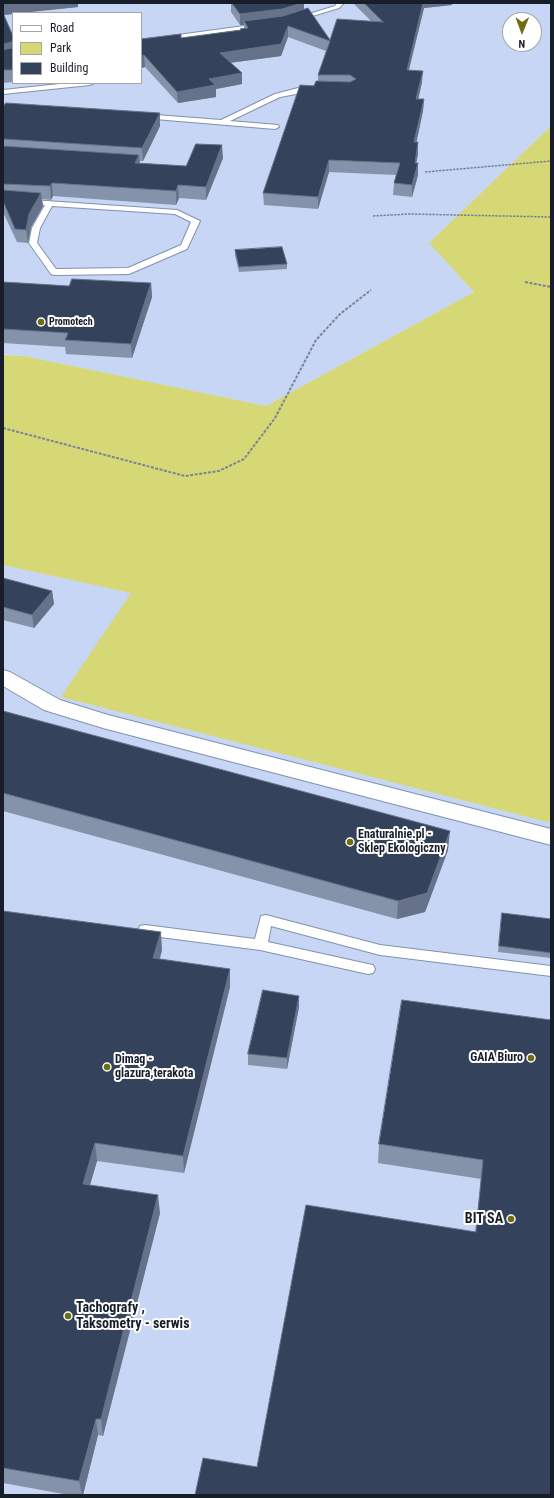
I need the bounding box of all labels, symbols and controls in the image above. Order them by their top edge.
legend [12,12,142,84]
north arrow [502,12,542,52]
text: Road [50,21,74,35]
text: N [518,37,525,50]
text: Park [50,41,71,55]
text: Building [50,61,88,75]
place label: Promotech [49,316,93,328]
marker: Promotech [36,317,46,327]
place label: Enaturalnie.pl - Sklep Ekologiczny [358,828,446,856]
marker: Enaturalnie.pl - Sklep Ekologiczny [345,837,355,847]
place label: GAIA Biuro [470,1051,523,1065]
place label: Dimag - glazura,terakota [115,1053,193,1081]
marker: GAIA Biuro [526,1053,536,1063]
marker: Dimag - glazura,terakota [102,1062,112,1072]
place label: BIT SA [465,1211,503,1227]
marker: BIT SA [506,1214,516,1224]
place label: Tachografy , Taksometry - serwis [76,1300,189,1332]
marker: Tachografy , Taksometry - serwis [63,1311,73,1321]

